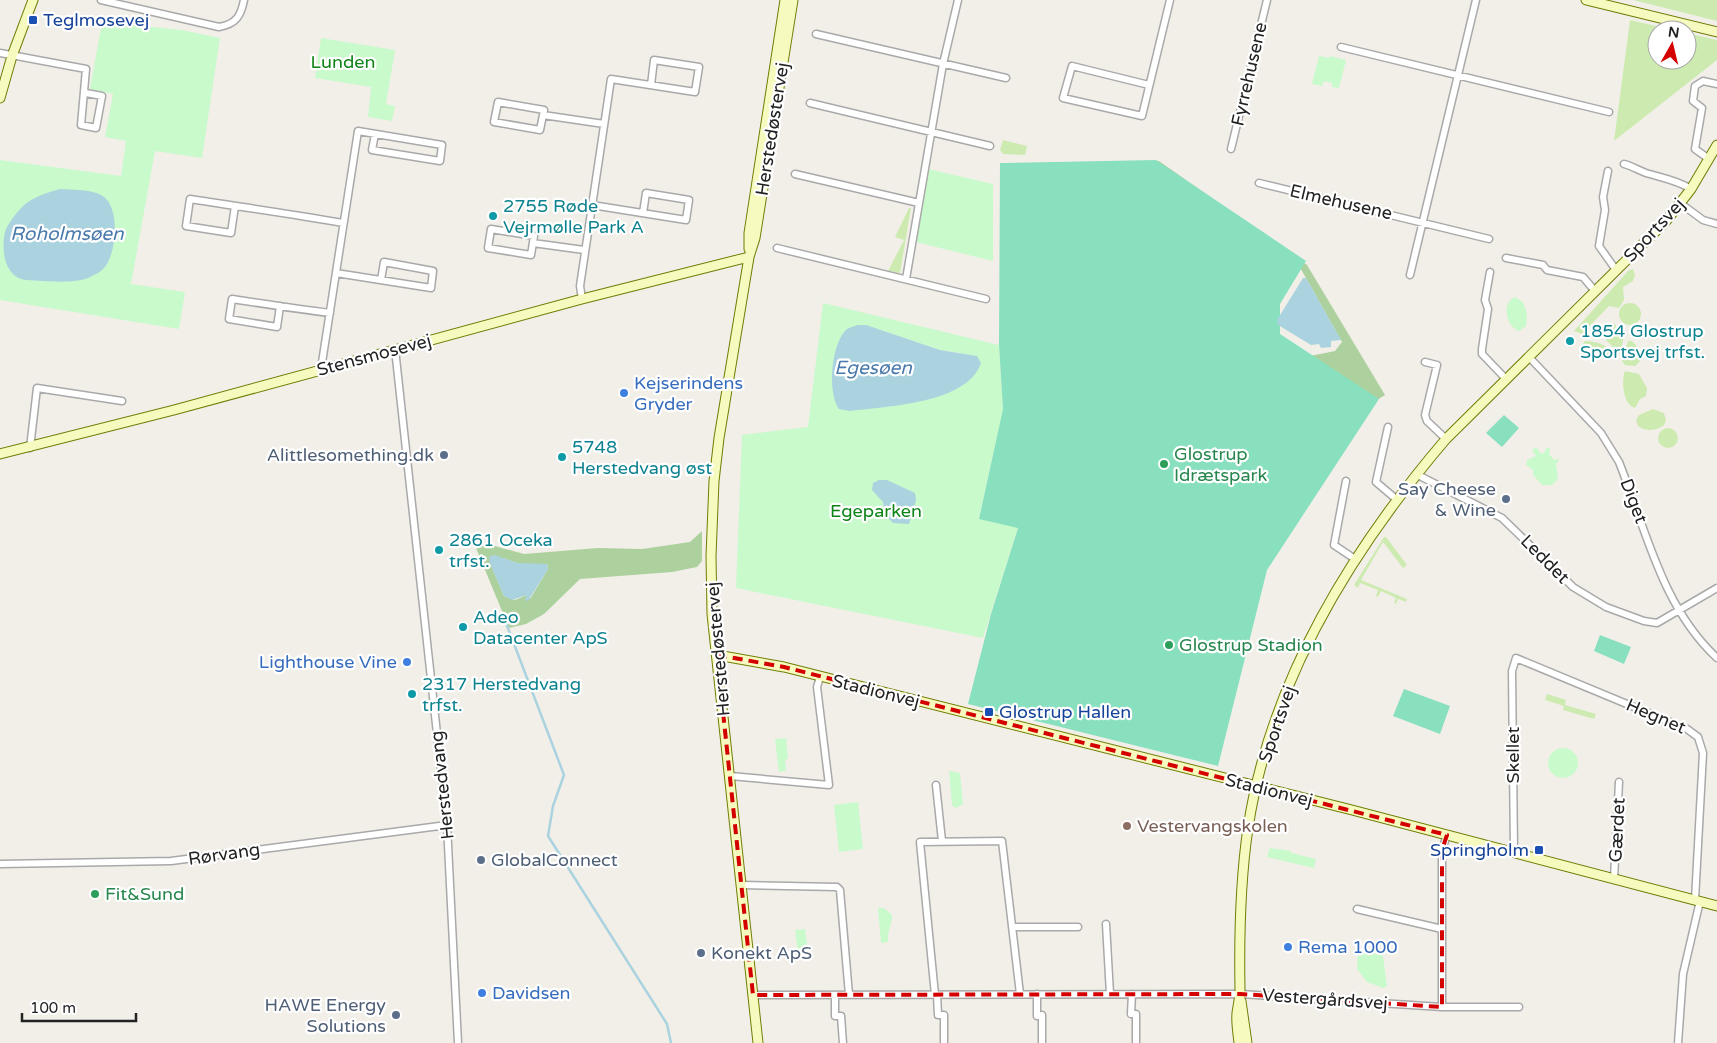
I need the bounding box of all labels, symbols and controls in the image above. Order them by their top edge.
place label: Teglmosevej [43,9,149,31]
marker: Teglmosevej [27,14,39,26]
street label: Fyrrehusene [1226,20,1272,128]
north arrow [1647,20,1697,70]
text: N [1667,23,1680,42]
park label: Lunden [311,51,375,73]
street label: Herstedøstervej [751,61,793,197]
street label: Elmehusene [1288,180,1394,224]
street label: Sportsvej [1619,193,1689,267]
place label: 2755 Røde Vejrmølle Park A [503,195,644,238]
marker: 2755 Røde Vejrmølle Park A [487,210,499,222]
water label: Roholmsøen [10,223,124,245]
place label: 1854 Glostrup Sportsvej trfst. [1580,320,1705,363]
street label: Stensmosevej [314,329,434,381]
marker: 1854 Glostrup Sportsvej trfst. [1564,335,1576,347]
water label: Egesøen [834,357,912,379]
place label: Kejserindens Gryder [634,372,743,415]
marker: Kejserindens Gryder [618,387,630,399]
place label: 5748 Herstedvang øst [572,436,712,479]
place label: Glostrup Idrætspark [1174,443,1267,486]
place label: Alittlesomething.dk [267,444,434,466]
marker: Alittlesomething.dk [438,449,450,461]
marker: 5748 Herstedvang øst [556,451,568,463]
marker: Glostrup Idrætspark [1158,458,1170,470]
street label: Diget [1615,475,1653,527]
place label: Say Cheese & Wine [1398,478,1496,521]
marker: Say Cheese & Wine [1500,493,1512,505]
park label: Egeparken [830,500,922,522]
place label: 2861 Oceka trfst. [449,529,553,572]
street label: Leddet [1516,530,1574,588]
marker: 2861 Oceka trfst. [433,544,445,556]
street label: Herstedøstervej [701,581,735,717]
place label: Adeo Datacenter ApS [473,606,608,649]
marker: Adeo Datacenter ApS [457,621,469,633]
place label: Glostrup Stadion [1179,634,1323,656]
marker: Glostrup Stadion [1163,639,1175,651]
place label: Lighthouse Vine [259,651,397,673]
marker: Lighthouse Vine [401,656,413,668]
street label: Stadionvej [830,670,922,712]
place label: 2317 Herstedvang trfst. [422,673,581,716]
street label: Sportsvej [1254,683,1300,765]
marker: 2317 Herstedvang trfst. [406,688,418,700]
street label: Hegnet [1623,694,1689,738]
place label: Glostrup Hallen [999,701,1131,723]
marker: Glostrup Hallen [983,706,995,718]
street label: Skellet [1502,726,1524,783]
street label: Herstedvang [425,730,459,840]
street label: Stadionvej [1223,769,1315,811]
street label: Gærdet [1604,797,1630,863]
place label: Vestervangskolen [1137,815,1288,837]
marker: Vestervangskolen [1121,820,1133,832]
street label: Rørvang [187,838,261,870]
place label: Springholm [1430,839,1529,861]
marker: Springholm [1533,844,1545,856]
place label: GlobalConnect [491,849,618,871]
marker: GlobalConnect [475,854,487,866]
place label: Fit&Sund [105,883,184,905]
marker: Fit&Sund [89,888,101,900]
place label: Rema 1000 [1298,936,1398,958]
marker: Rema 1000 [1282,941,1294,953]
place label: Konekt ApS [711,942,812,964]
marker: Konekt ApS [695,947,707,959]
place label: Davidsen [492,982,570,1004]
street label: Vestergårdsvej [1261,984,1389,1014]
marker: Davidsen [476,987,488,999]
scale bar [22,990,136,1022]
place label: HAWE Energy Solutions [264,994,386,1037]
text: 100 m [30,999,76,1017]
marker: HAWE Energy Solutions [390,1009,402,1021]

